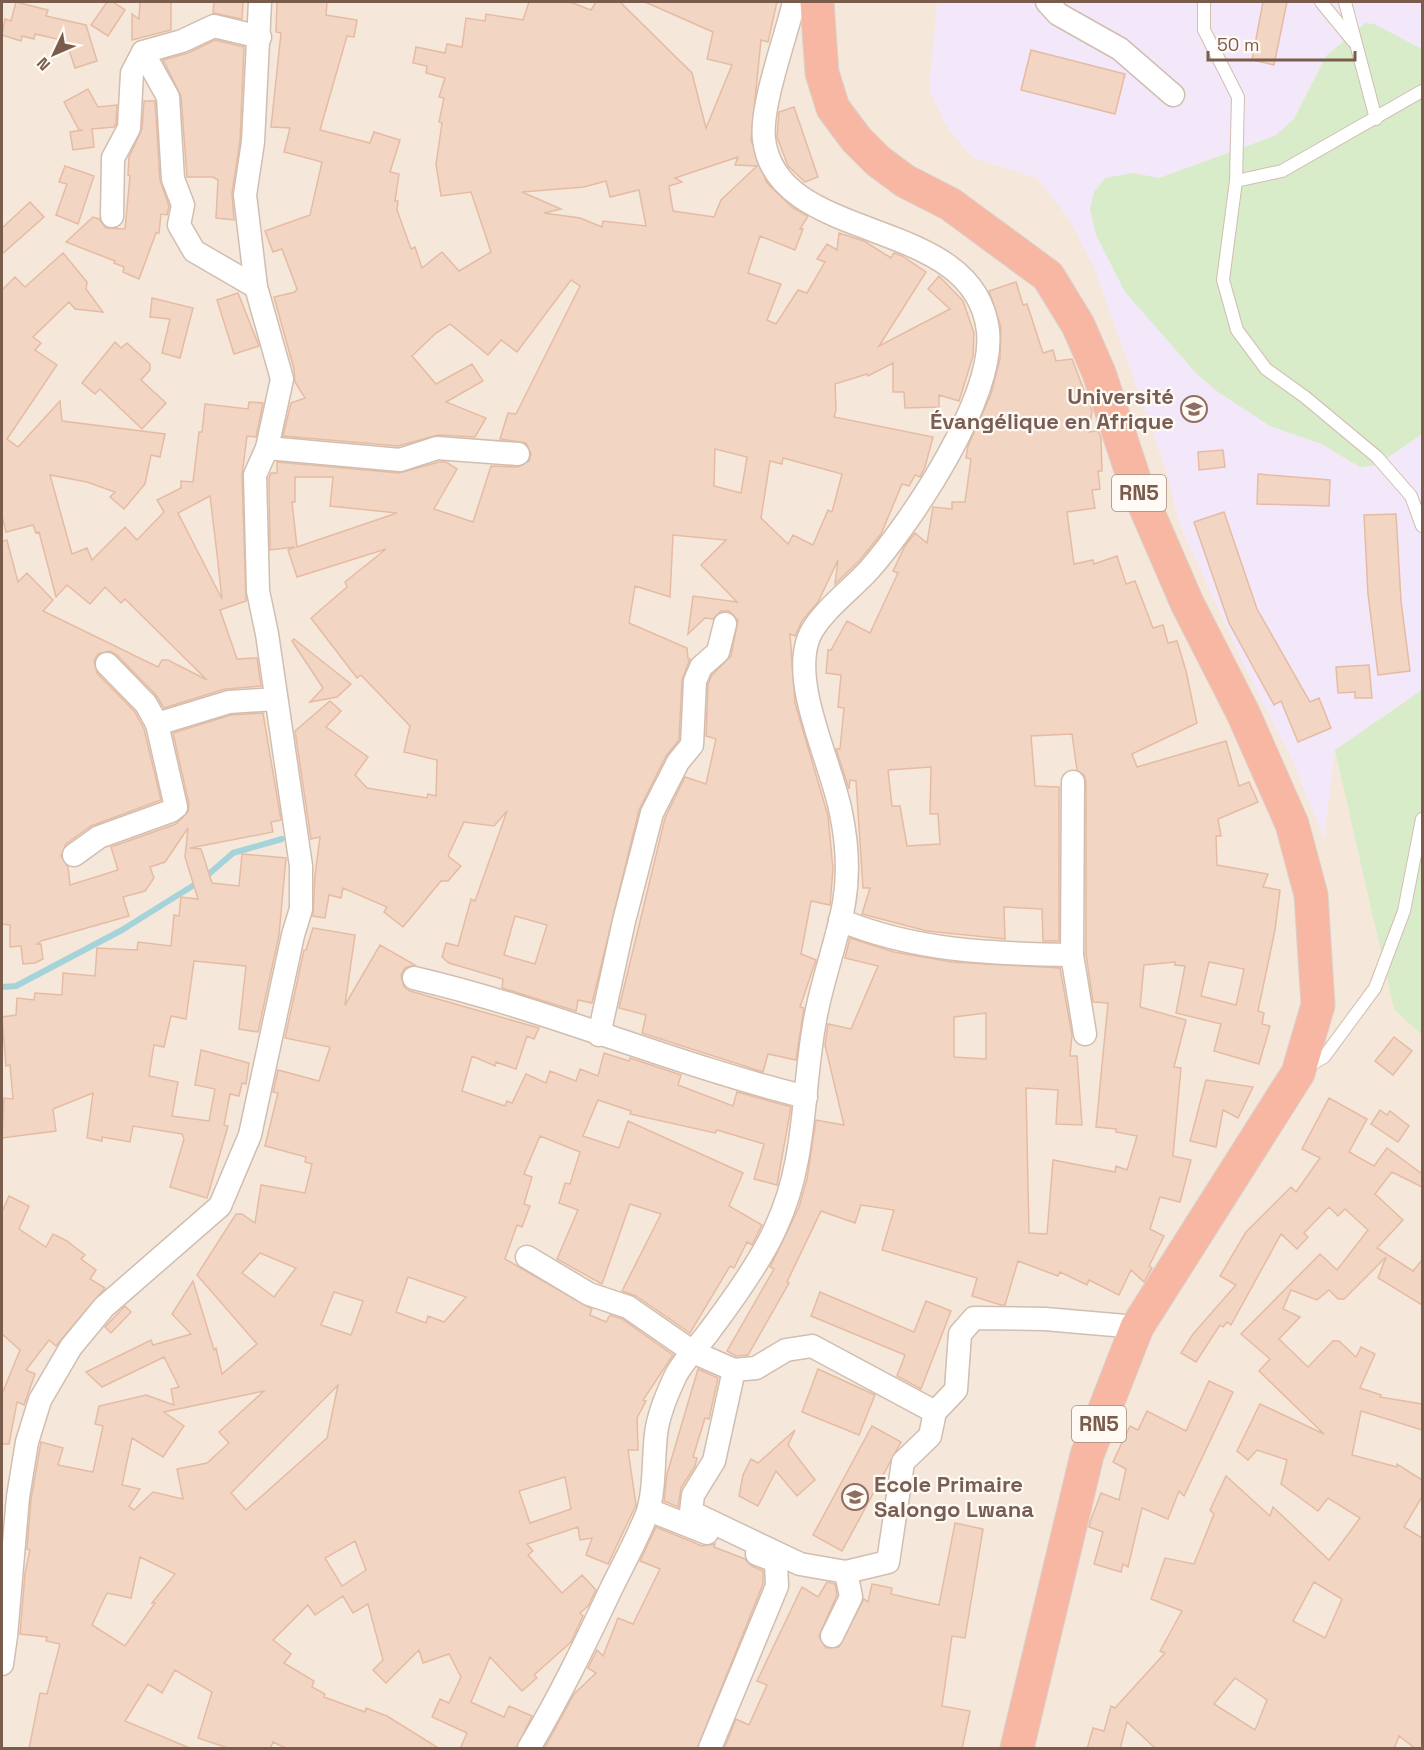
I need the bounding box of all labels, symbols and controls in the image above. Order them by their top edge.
north arrow [24,24,84,84]
scale bar [1208,24,1355,62]
text: 50 m [1217,33,1259,56]
text: N [32,53,55,75]
place label: Université Évangélique en Afrique [930,382,1174,435]
school or university icon: Université Évangélique en Afrique [1179,394,1209,424]
road number: RN5 [1112,475,1166,511]
road number: RN5 [1072,1406,1126,1442]
place label: Ecole Primaire Salongo Lwana [874,1470,1034,1523]
school or university icon: Ecole Primaire Salongo Lwana [840,1482,870,1512]

